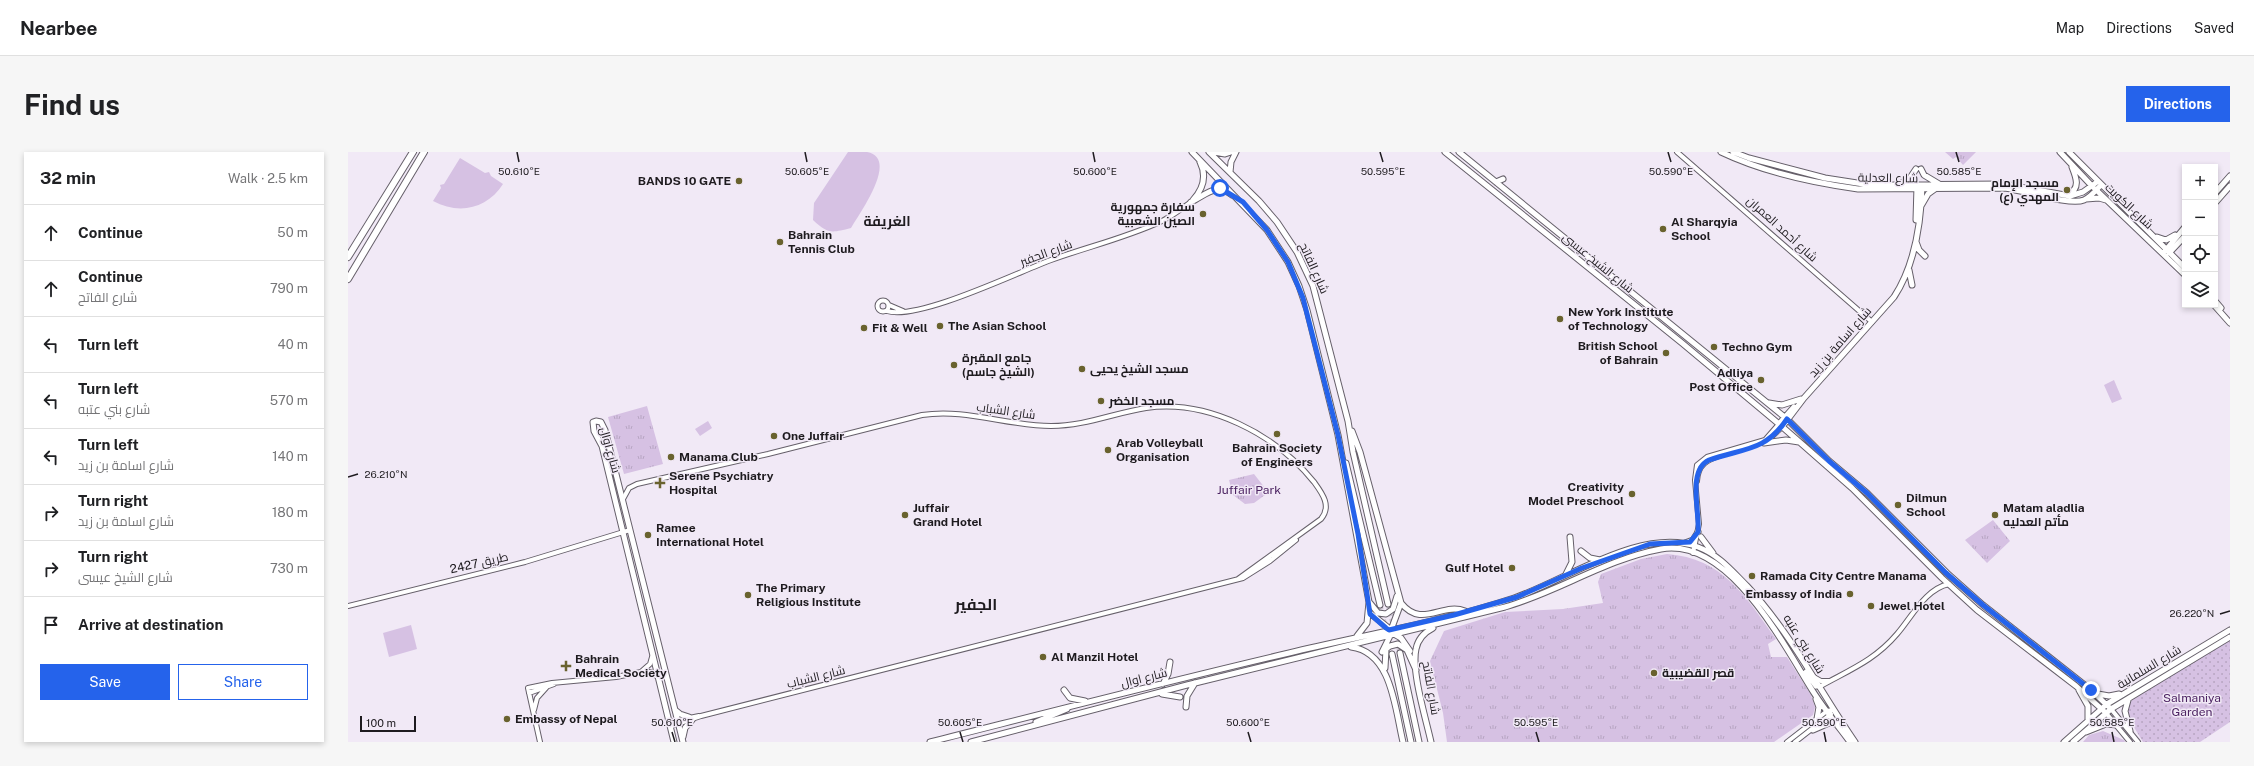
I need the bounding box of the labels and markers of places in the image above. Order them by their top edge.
place label: BANDS 10 GATE [638,174,731,188]
marker: BANDS 10 GATE [734,176,744,186]
place label: مسجد الإمام المهدي (ع) [1991,176,2059,207]
marker: مسجد الإمام المهدي (ع) [2062,185,2072,195]
place label: سفارة جمهورية الصين الشعبية [1111,200,1195,229]
marker: سفارة جمهورية الصين الشعبية [1198,209,1208,219]
place label: Al Sharqyia School [1671,215,1738,243]
marker: Al Sharqyia School [1658,224,1668,234]
place label: Bahrain Tennis Club [788,228,855,256]
marker: Bahrain Tennis Club [775,237,785,247]
place label: New York Institute of Technology [1568,305,1674,333]
marker: New York Institute of Technology [1555,314,1565,324]
place label: The Asian School [948,319,1046,333]
place label: Fit & Well [872,321,928,335]
marker: The Asian School [935,321,945,331]
marker: Fit & Well [859,323,869,333]
place label: British School of Bahrain [1578,339,1658,367]
place label: Techno Gym [1722,340,1793,354]
marker: Techno Gym [1709,342,1719,352]
marker: British School of Bahrain [1661,348,1671,358]
place label: جامع المقبرة (الشيخ جاسم) [962,351,1035,381]
marker: جامع المقبرة (الشيخ جاسم) [949,360,959,370]
place label: مسجد الشيخ يحيى [1090,362,1189,378]
marker: مسجد الشيخ يحيى [1077,364,1087,374]
place label: Adliya Post Office [1689,366,1753,394]
marker: Adliya Post Office [1756,375,1766,385]
place label: مسجد الخضر [1108,394,1175,409]
marker: مسجد الخضر [1096,396,1106,406]
place label: One Juffair [782,429,844,443]
marker: Bahrain Society of Engineers [1272,429,1282,439]
marker: One Juffair [769,431,779,441]
place label: Arab Volleyball Organisation [1116,436,1203,464]
place label: Bahrain Society of Engineers [1232,441,1322,469]
marker: Arab Volleyball Organisation [1103,445,1113,455]
place label: Manama Club [679,450,758,464]
marker: Manama Club [666,452,676,462]
place label: Serene Psychiatry Hospital [669,469,774,497]
marker: Serene Psychiatry Hospital [654,477,666,489]
place label: Creativity Model Preschool [1528,480,1624,508]
marker: Creativity Model Preschool [1627,489,1637,499]
place label: Dilmun School [1906,491,1947,519]
marker: Dilmun School [1893,500,1903,510]
place label: Juffair Grand Hotel [913,501,982,529]
place label: Matam aladlia مأتم العدليه [2003,501,2085,530]
marker: Juffair Grand Hotel [900,510,910,520]
marker: Matam aladlia مأتم العدليه [1990,510,2000,520]
place label: Ramee International Hotel [656,521,764,549]
marker: Ramee International Hotel [643,530,653,540]
place label: Gulf Hotel [1445,561,1504,575]
marker: Gulf Hotel [1507,563,1517,573]
place label: Ramada City Centre Manama [1760,569,1927,583]
marker: Ramada City Centre Manama [1747,571,1757,581]
place label: The Primary Religious Institute [756,581,861,609]
place label: Embassy of India [1746,587,1842,601]
marker: Embassy of India [1845,589,1855,599]
marker: The Primary Religious Institute [743,590,753,600]
place label: Jewel Hotel [1879,599,1945,613]
marker: Jewel Hotel [1866,601,1876,611]
place label: Al Manzil Hotel [1051,650,1139,664]
place label: Bahrain Medical Society [575,652,667,680]
marker: Al Manzil Hotel [1038,652,1048,662]
marker: Bahrain Medical Society [560,660,572,672]
place label: قصر القضيبية [1662,666,1734,681]
marker: قصر القضيبية [1649,668,1659,678]
place label: Embassy of Nepal [515,712,618,726]
marker: Embassy of Nepal [502,714,512,724]

